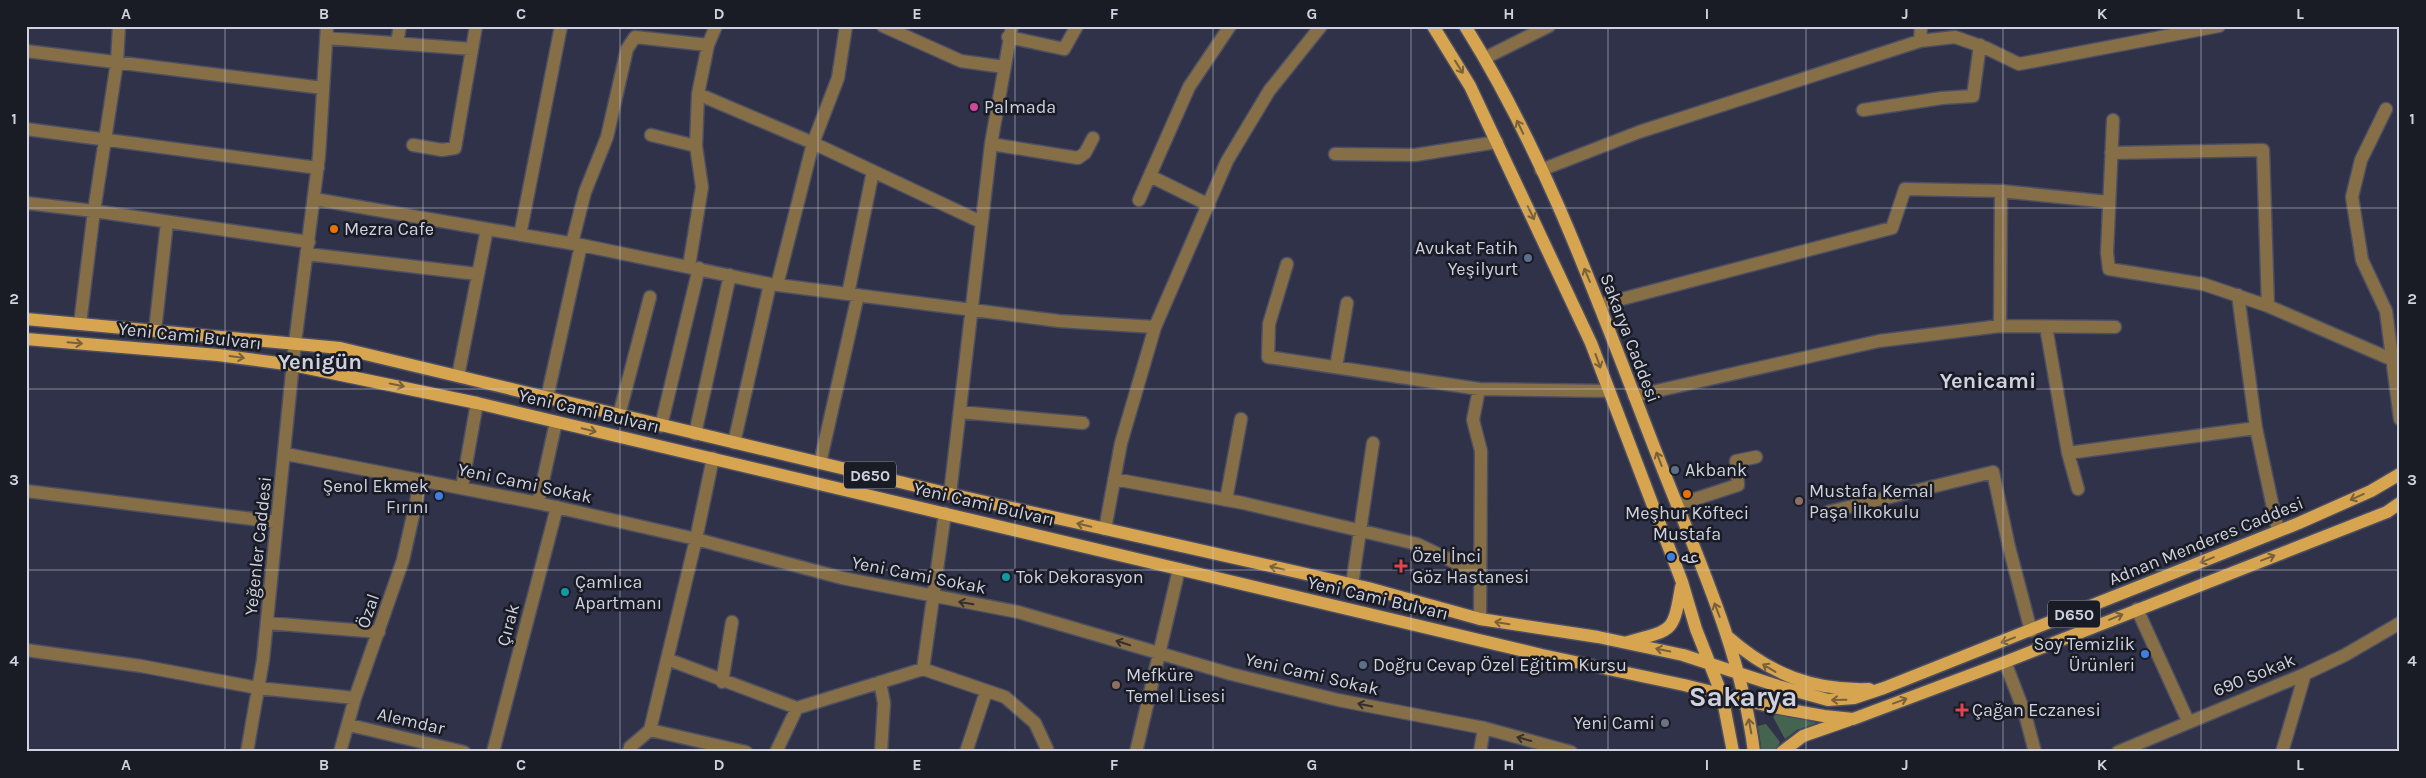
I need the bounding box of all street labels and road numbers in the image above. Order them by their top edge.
street label: Sakarya Caddesi [1595,270,1665,406]
street label: Yeni Cami Bulvarı [117,318,263,354]
street label: Yeni Cami Bulvarı [516,384,662,438]
street label: Yeni Cami Sokak [456,458,594,508]
road number: D650 [844,462,896,488]
street label: Yeğenler Caddesi [240,475,276,617]
street label: Yeni Cami Bulvarı [911,477,1057,531]
street label: Adnan Menderes Caddesi [2105,492,2307,590]
street label: Yeni Cami Sokak [850,551,988,599]
street label: Yeni Cami Bulvarı [1305,571,1451,625]
street label: Özal [352,591,384,631]
road number: D650 [2048,600,2100,628]
street label: Çırak [492,601,524,649]
street label: Yeni Cami Sokak [1243,648,1381,700]
street label: 690 Sokak [2210,649,2298,701]
street label: Alemdar [375,703,447,740]

